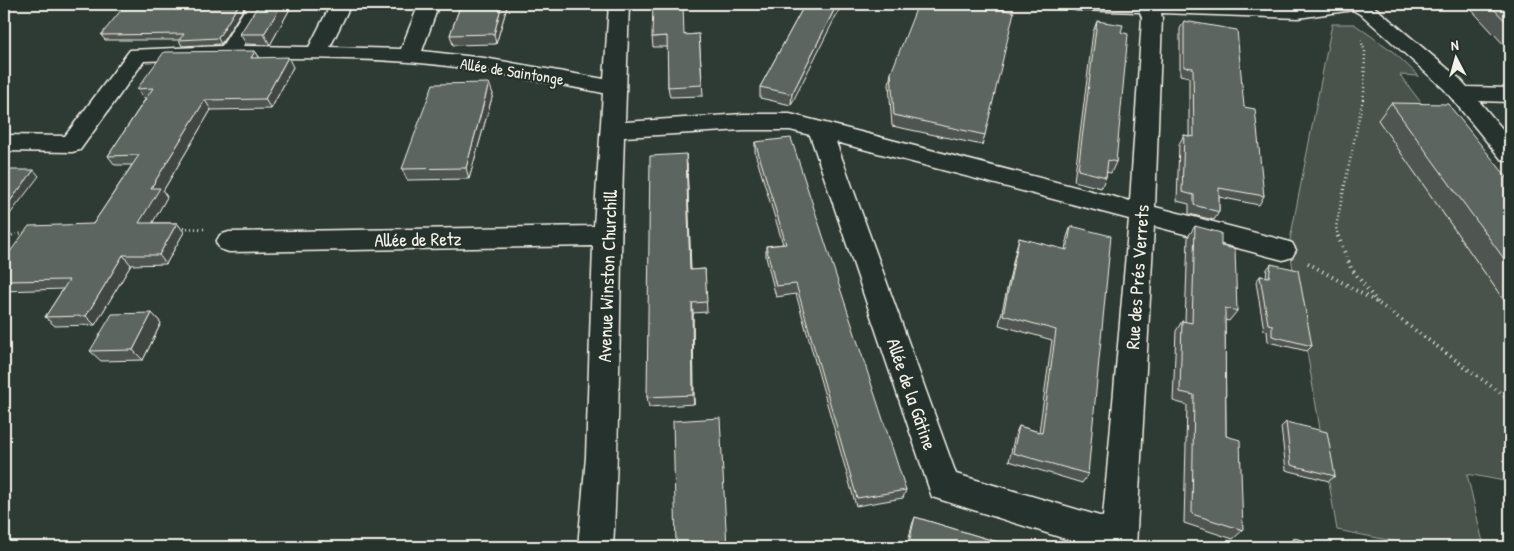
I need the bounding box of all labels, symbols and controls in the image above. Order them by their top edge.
north arrow [1432,32,1482,82]
text: N [1450,35,1460,54]
street label: Allée de Saintonge [459,52,566,90]
street label: Avenue Winston Churchill [591,188,623,363]
street label: Rue des Prés Verrets [1119,204,1155,350]
street label: Allée de Retz [374,225,462,253]
street label: Allée de la Gâtine [881,335,943,454]

